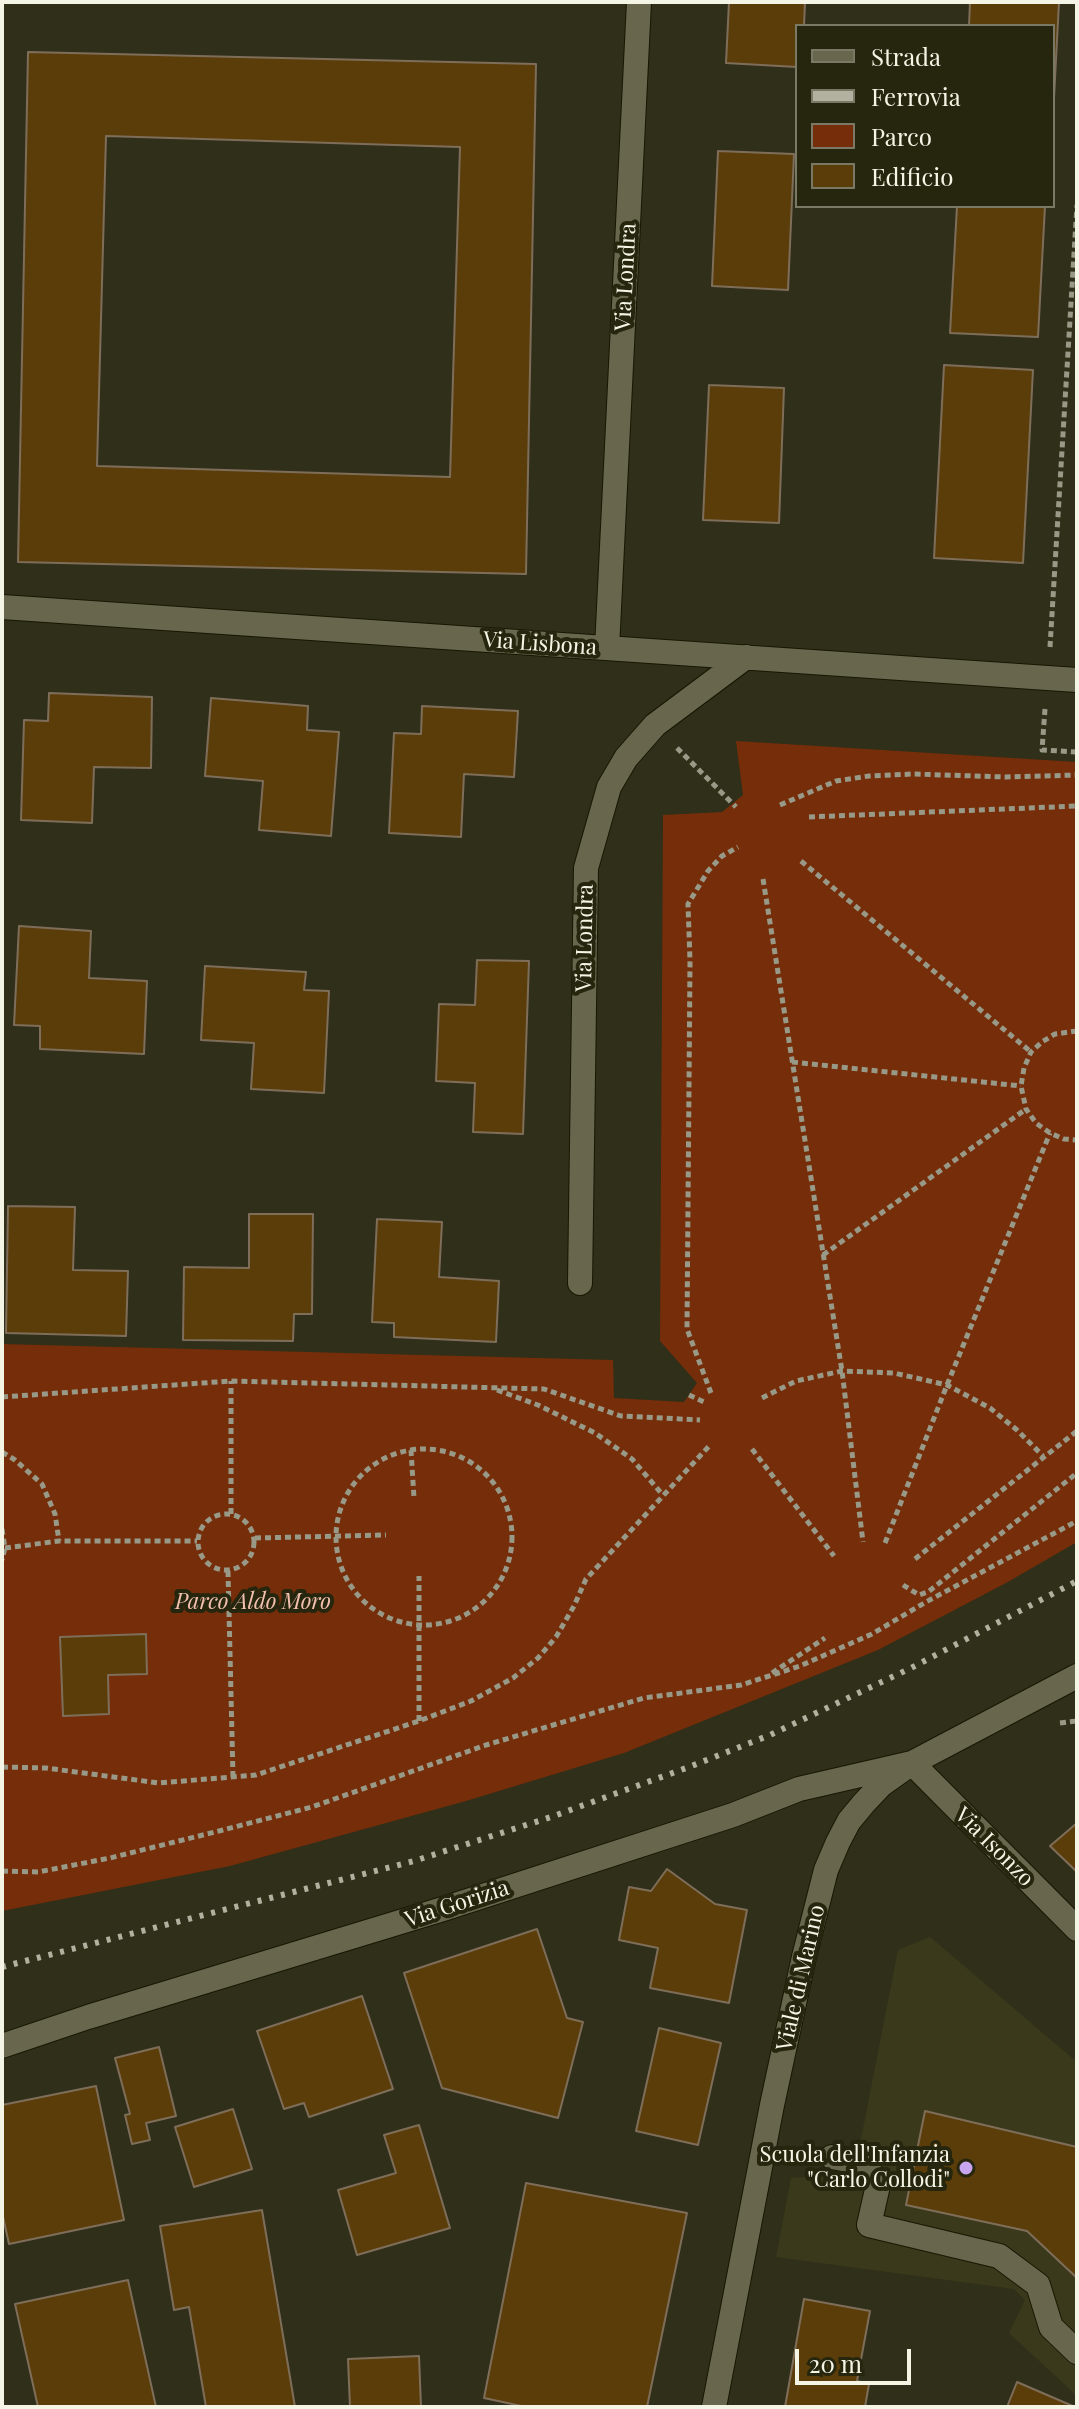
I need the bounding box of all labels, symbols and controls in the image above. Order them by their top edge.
legend [795,24,1055,208]
text: Strada [871,40,941,72]
text: Ferrovia [871,80,961,112]
text: Parco [871,120,932,152]
text: Edificio [871,160,953,192]
street label: Via Londra [610,222,642,332]
street label: Via Lisbona [482,627,598,661]
street label: Via Londra [571,884,599,992]
park label: Parco Aldo Moro [175,1589,331,1615]
street label: Via Isonzo [949,1802,1039,1892]
street label: Via Gorizia [402,1875,512,1933]
street label: Viale di Marino [771,1902,831,2054]
place label: Scuola dell'Infanzia "Carlo Collodi" [760,2142,950,2194]
marker: Scuola dell'Infanzia "Carlo Collodi" [957,2159,975,2177]
scale bar [799,2333,915,2383]
text: 20 m [809,2347,862,2379]

